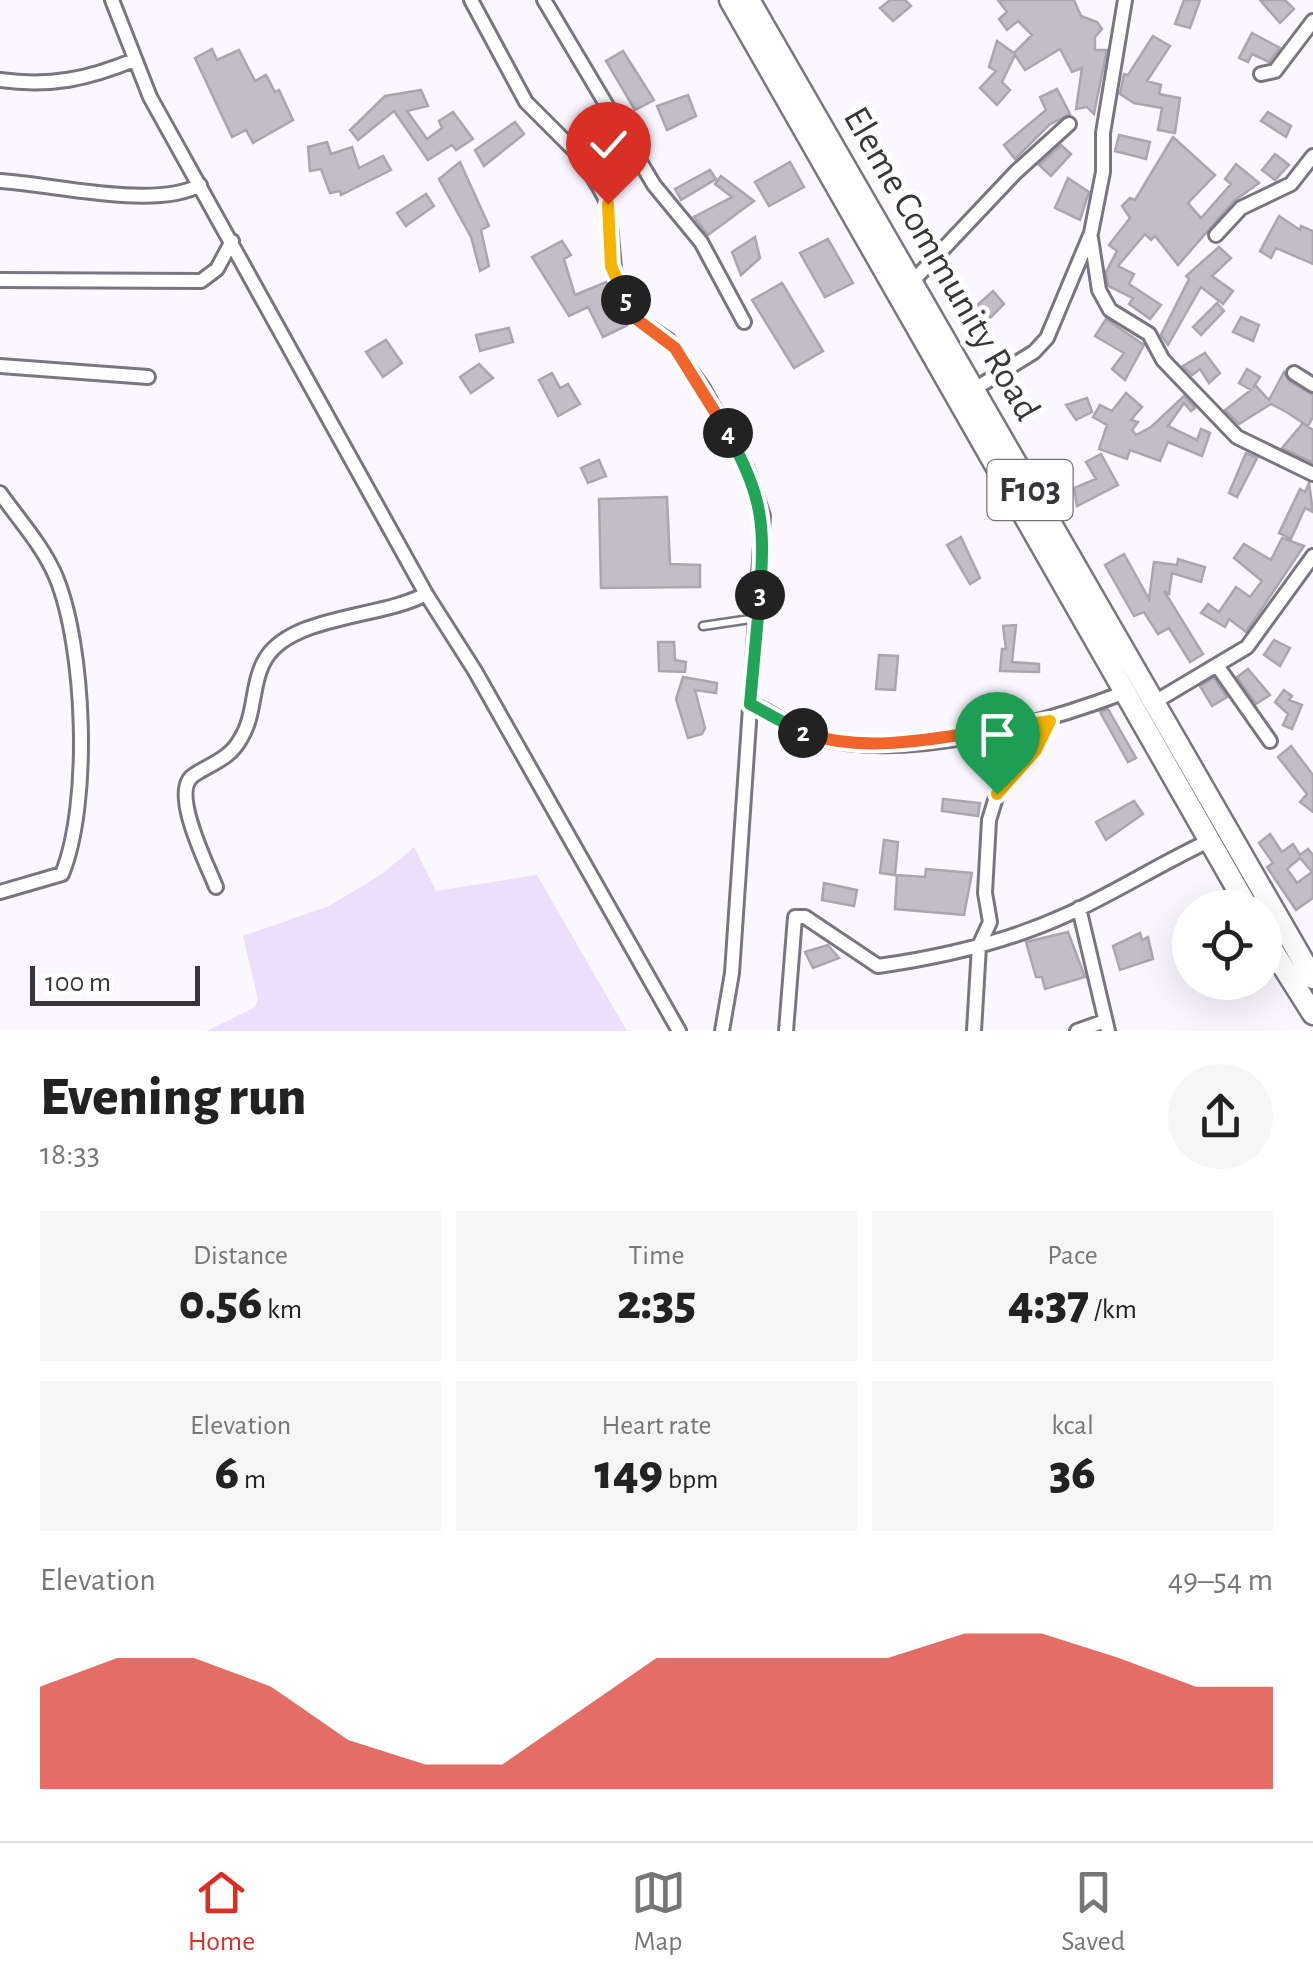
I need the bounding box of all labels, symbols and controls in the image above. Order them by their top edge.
street label: Eleme Community Road [836,101,1046,427]
pin [566,102,651,205]
icon: check [581,117,636,172]
pin: 5 [601,275,651,325]
text: 5 [620,286,632,314]
pin: 4 [703,408,753,458]
text: 4 [721,419,735,447]
road number: F103 [988,460,1072,520]
pin: 3 [735,570,785,620]
text: 3 [754,581,766,609]
pin [955,692,1040,795]
icon: arrive [970,707,1025,762]
pin: 2 [778,708,828,758]
text: 2 [796,719,810,747]
map controls [1172,890,1282,1000]
button: locate [1172,890,1282,1000]
scale bar [30,961,200,1006]
text: 100 m [45,969,111,997]
button: share [1168,1064,1273,1169]
text: Evening run [40,1070,306,1125]
text: 18:33 [40,1138,100,1170]
text: Distance [193,1242,288,1270]
text: Time [629,1242,684,1270]
text: Pace [1047,1242,1098,1270]
text: 0.56 [179,1278,262,1328]
text: 2:35 [617,1278,696,1328]
text: 4:37 [1008,1278,1089,1328]
text: km [262,1296,302,1324]
text: /km [1089,1296,1137,1324]
text: Elevation [190,1412,291,1440]
text: Heart rate [602,1412,711,1440]
text: kcal [1051,1412,1094,1440]
text: 6 [215,1448,239,1498]
text: 149 [595,1448,663,1498]
text: 36 [1049,1448,1096,1498]
text: m [239,1466,266,1494]
text: bpm [663,1466,718,1494]
text: Elevation [40,1564,156,1596]
text: 49–54 m [1168,1564,1273,1596]
tab: Home [188,1865,255,1959]
tab: Map [631,1865,686,1959]
tab: Saved [1061,1865,1125,1959]

